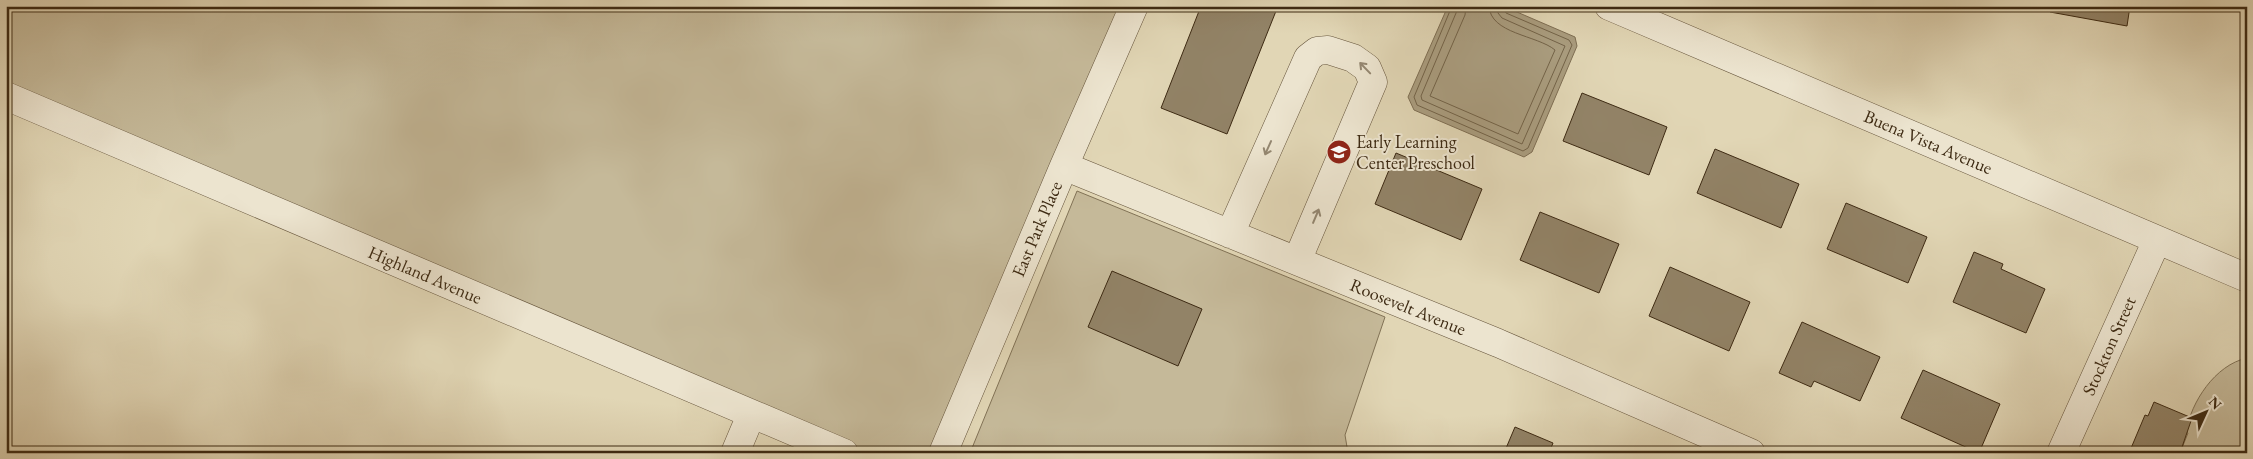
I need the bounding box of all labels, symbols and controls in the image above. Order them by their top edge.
one-way arrow [1359,62,1371,74]
street label: Buena Vista Avenue [1860,104,1996,179]
place label: Early Learning Center Preschool [1356,130,1475,174]
school or university icon: Early Learning Center Preschool [1326,139,1352,165]
one-way arrow [1263,140,1273,155]
street label: East Park Place [1006,178,1067,280]
one-way arrow [1311,209,1321,224]
street label: Highland Avenue [365,240,486,309]
street label: Roosevelt Avenue [1347,273,1470,340]
street label: Stockton Street [2076,292,2141,399]
north arrow [2180,386,2230,436]
text: N [2205,393,2226,414]

